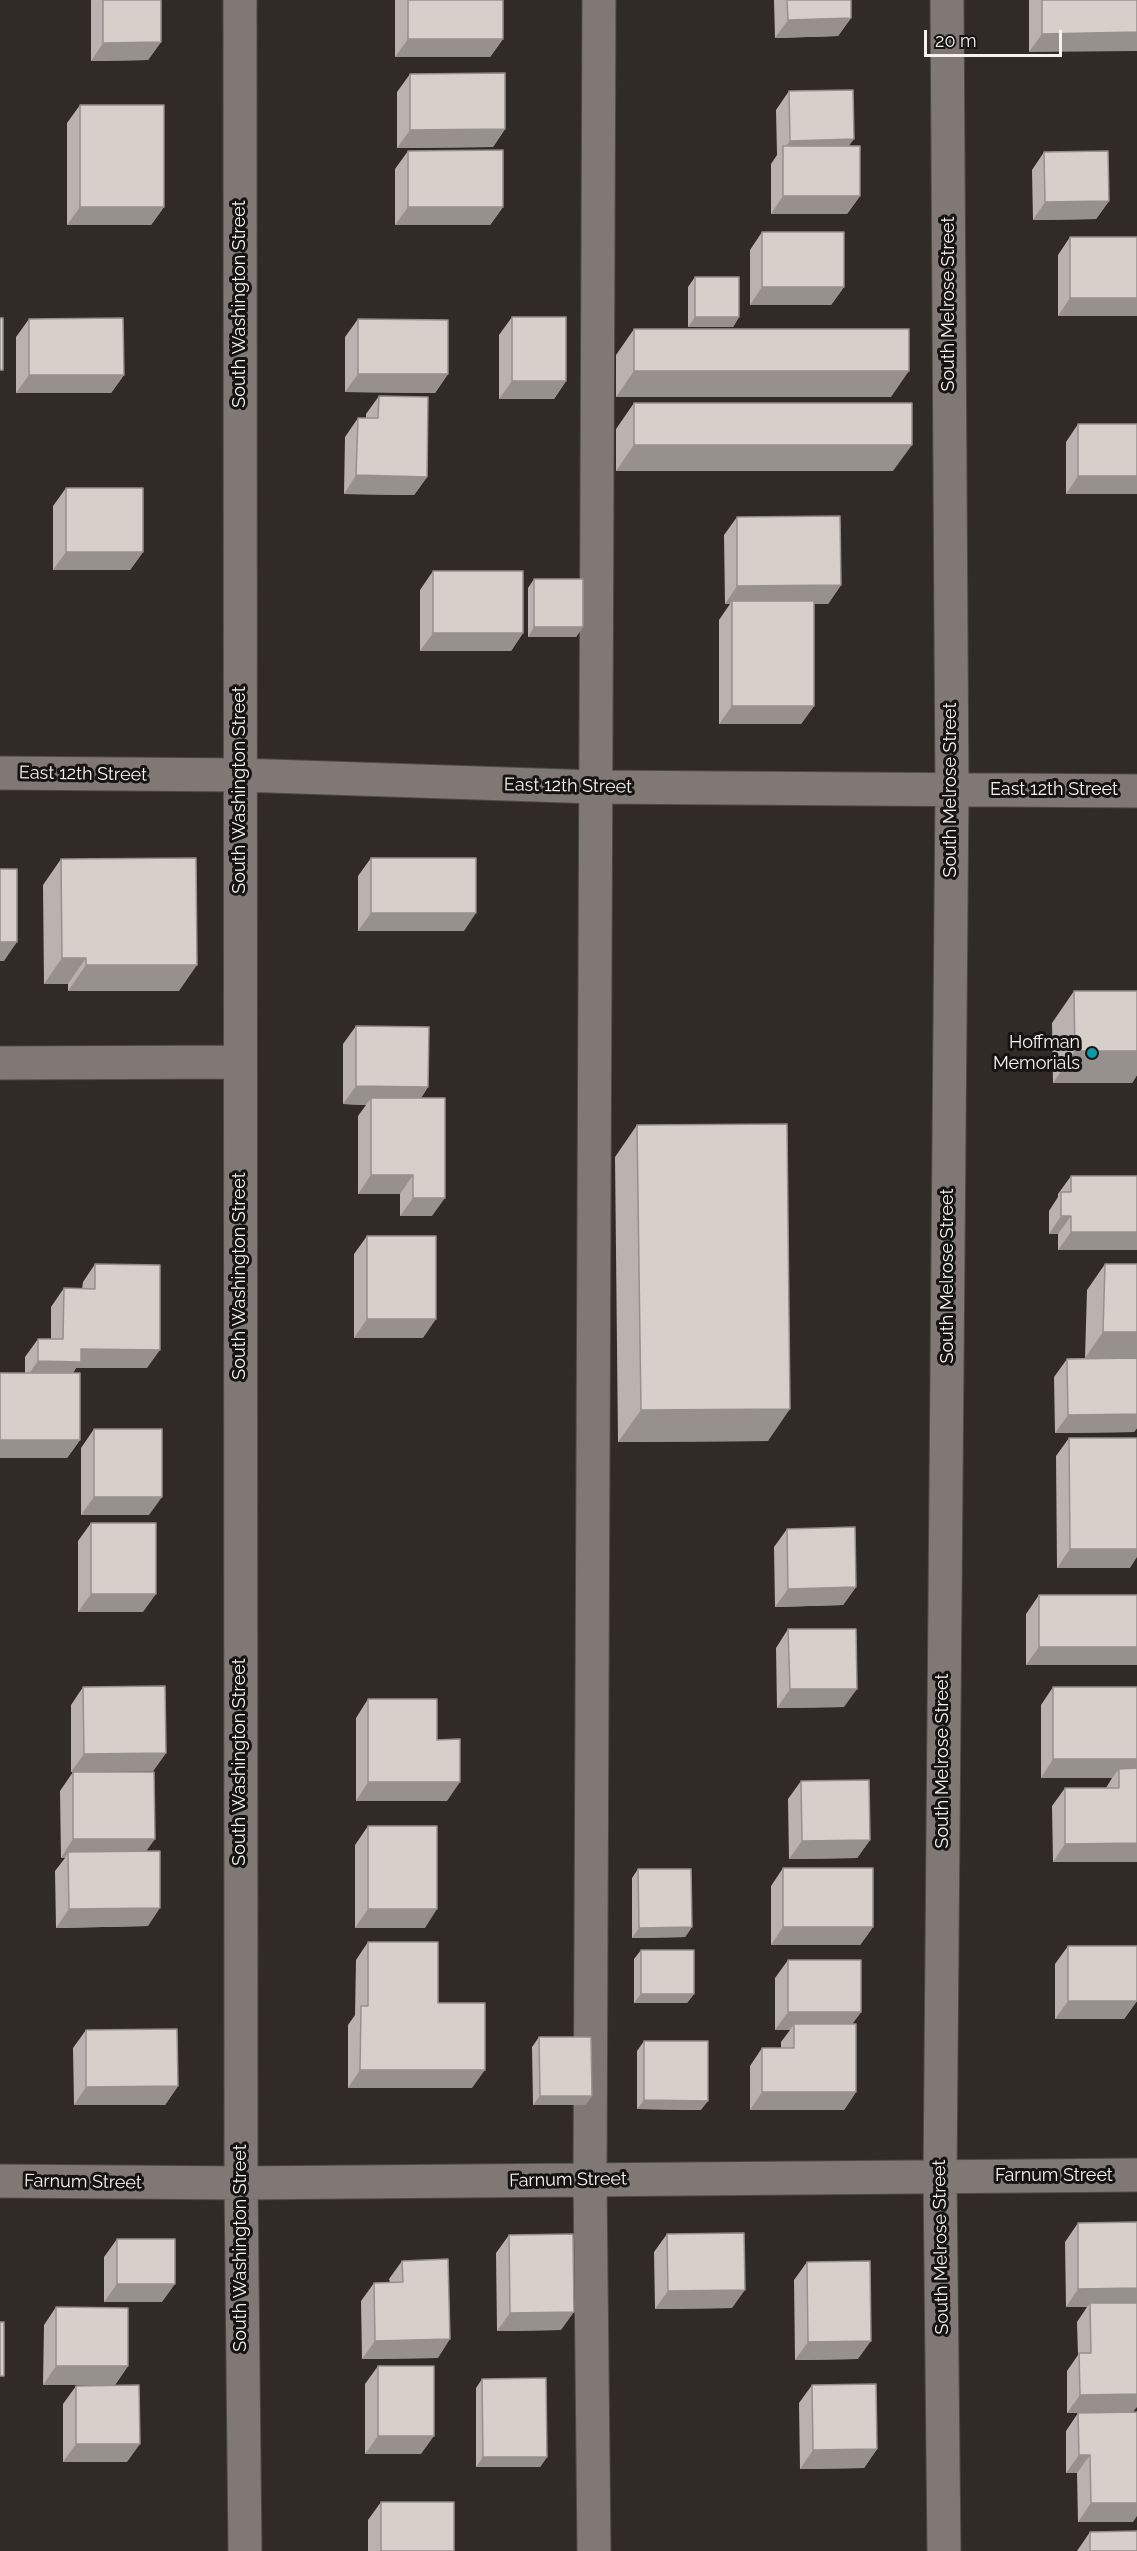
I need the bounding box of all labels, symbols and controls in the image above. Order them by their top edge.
scale bar [927,18,1065,56]
text: 20 m [935,30,977,51]
street label: South Washington Street [229,200,251,408]
street label: South Melrose Street [938,216,960,392]
street label: South Washington Street [229,686,251,894]
street label: South Melrose Street [940,702,962,878]
street label: East 12th Street [19,762,147,786]
street label: East 12th Street [504,774,632,798]
street label: East 12th Street [990,779,1118,801]
place label: Hoffman Memorials [993,1032,1080,1074]
marker: Hoffman Memorials [1085,1046,1099,1060]
street label: South Washington Street [229,1172,251,1380]
street label: South Melrose Street [937,1188,959,1364]
street label: South Washington Street [229,1658,251,1866]
street label: South Melrose Street [932,1673,954,1849]
street label: South Washington Street [230,2144,252,2352]
street label: South Melrose Street [929,2159,953,2335]
street label: Farnum Street [995,2165,1113,2187]
street label: Farnum Street [509,2168,627,2192]
street label: Farnum Street [24,2170,142,2194]

